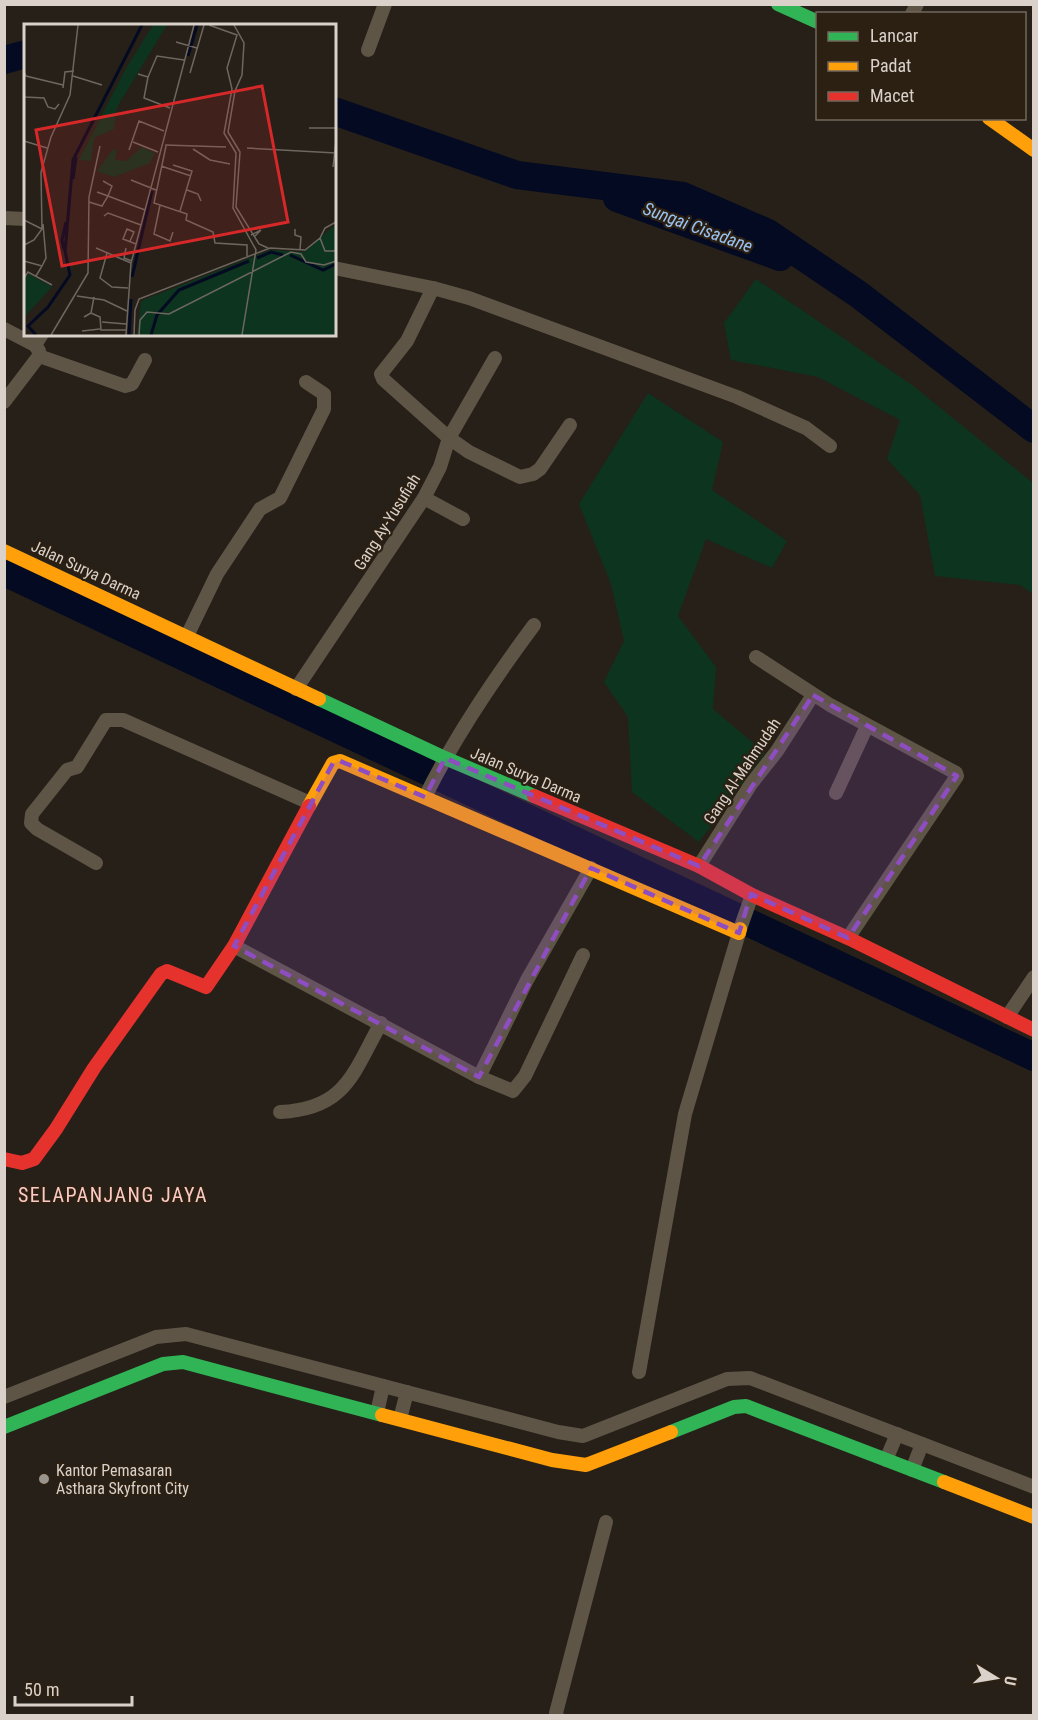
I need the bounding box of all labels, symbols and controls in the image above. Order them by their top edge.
legend [816,12,1026,120]
inset map [24,24,336,336]
text: Lancar [870,25,919,46]
text: Padat [870,55,911,76]
text: Macet [870,85,914,106]
water label: Sungai Cisadane [640,197,756,257]
street label: Gang Ay-Yusufiah [350,470,424,574]
street label: Jalan Surya Darma [28,536,144,604]
street label: Gang Al-Mahmudah [699,714,785,828]
street label: Jalan Surya Darma [468,743,584,807]
district label: SELAPANJANG JAYA [18,1183,208,1207]
place label: Kantor Pemasaran Asthara Skyfront City [56,1461,189,1498]
marker: Kantor Pemasaran Asthara Skyfront City [37,1472,51,1486]
north arrow [966,1648,1026,1708]
scale bar [15,1669,132,1707]
text: U [1000,1674,1020,1687]
text: 50 m [24,1679,59,1700]

